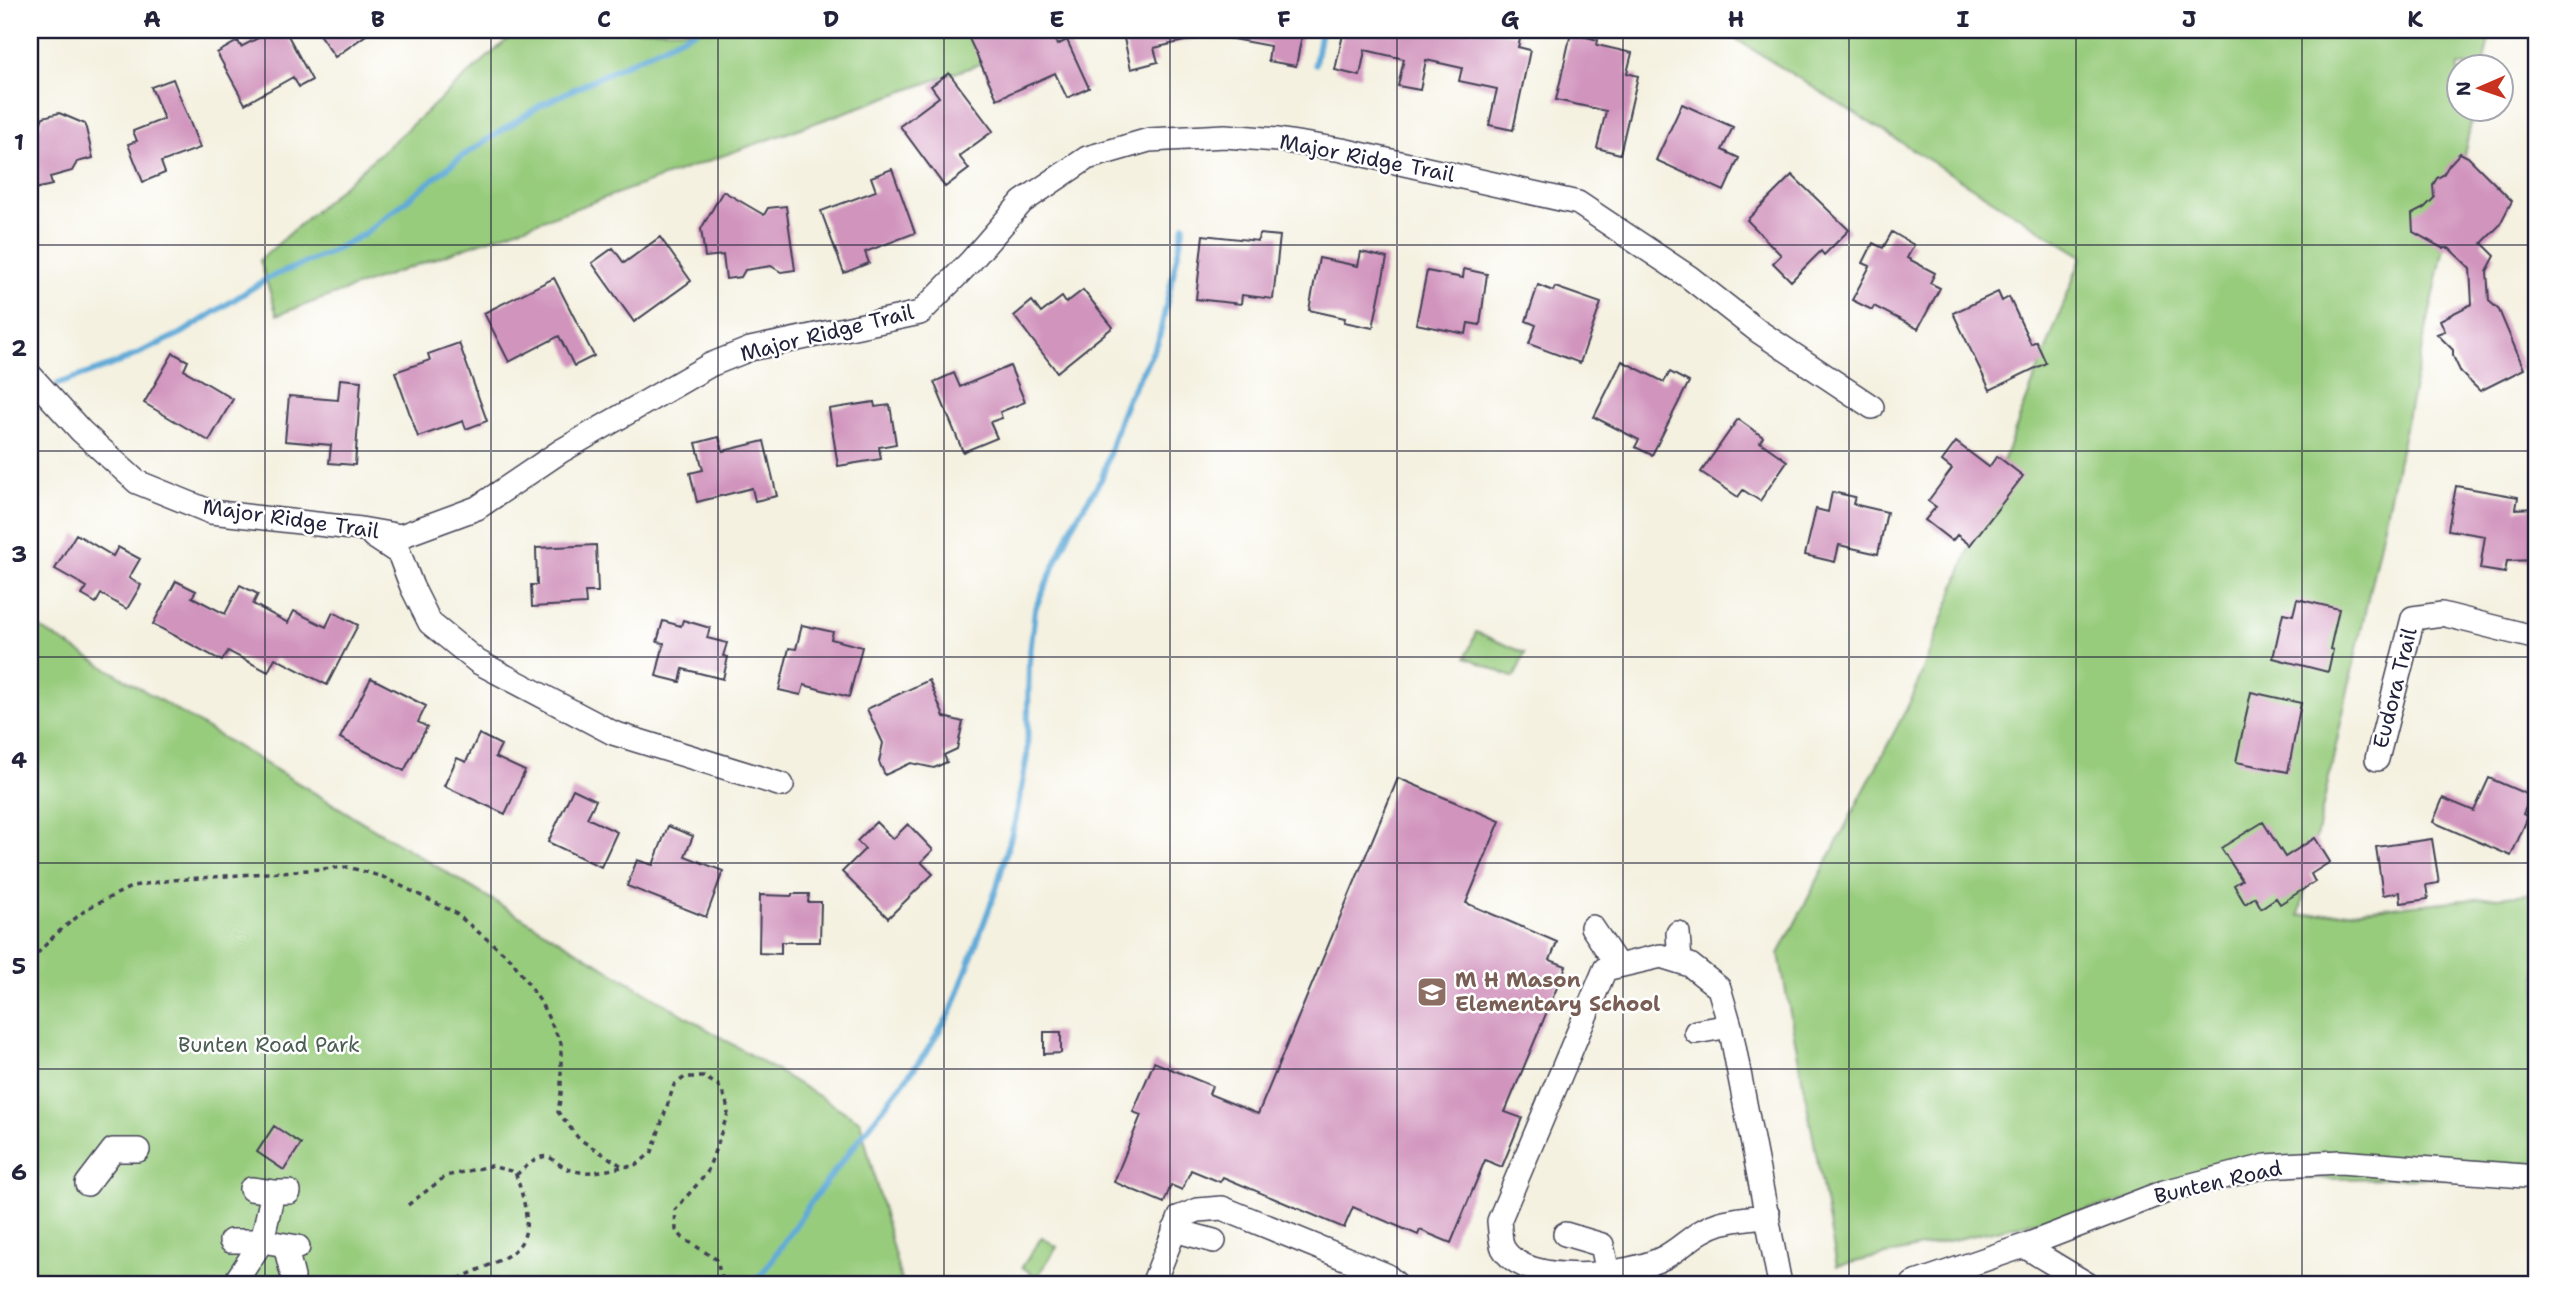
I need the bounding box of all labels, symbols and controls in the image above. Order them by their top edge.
text: A [143,4,161,34]
text: B [371,4,385,34]
text: C [597,4,611,34]
text: D [823,4,839,34]
text: E [1049,4,1065,34]
text: F [1277,4,1291,34]
text: G [1501,4,1520,34]
text: H [1728,4,1744,34]
text: I [1957,4,1970,34]
text: J [2182,4,2196,34]
text: K [2407,4,2423,34]
north arrow [2444,52,2514,122]
text: N [2451,81,2476,97]
text: 1 [14,127,24,157]
street label: Major Ridge Trail [1277,127,1458,189]
street label: Major Ridge Trail [737,298,917,368]
text: 2 [11,333,27,363]
street label: Major Ridge Trail [201,493,382,545]
text: 3 [11,539,27,569]
street label: Eudora Trail [2366,624,2424,751]
text: 4 [11,745,27,775]
text: 5 [12,951,26,981]
place label: M H Mason Elementary School [1455,966,1660,1018]
school or university icon: M H Mason Elementary School [1415,975,1449,1009]
park label: Bunten Road Park [178,1031,360,1059]
street label: Bunten Road [2152,1154,2284,1210]
text: 6 [11,1157,27,1187]

